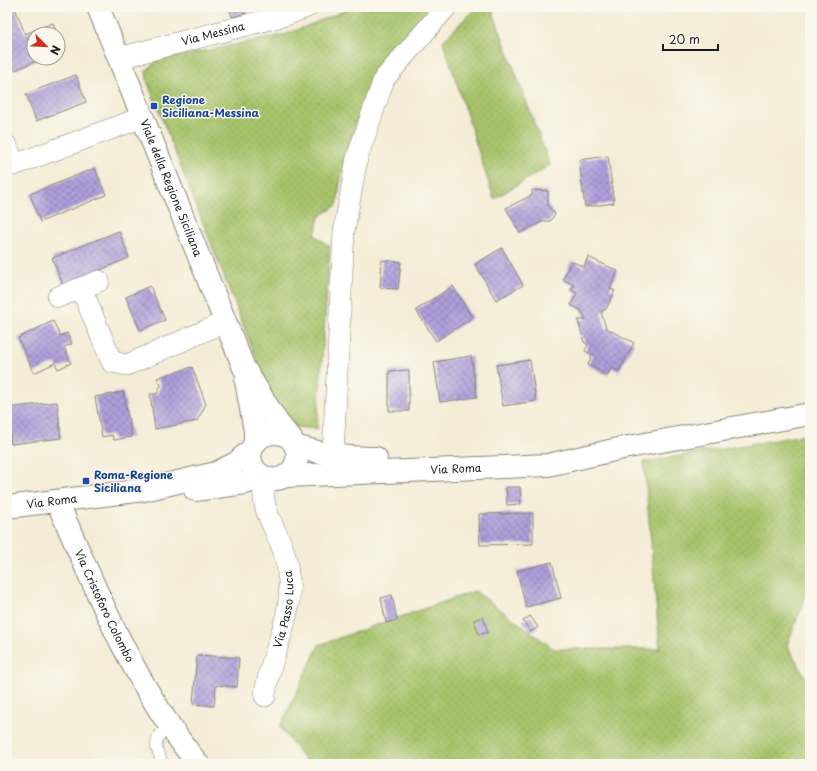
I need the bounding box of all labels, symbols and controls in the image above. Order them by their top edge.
street label: Via Messina [179,17,246,50]
north arrow [26,26,66,66]
scale bar [663,26,718,52]
text: 20 m [669,30,700,48]
text: N [46,43,65,58]
place label: Regione Siciliana-Messina [162,91,259,121]
marker: Regione Siciliana-Messina [149,101,159,111]
street label: Viale della Regione Siciliana [136,116,207,259]
street label: Via Roma [430,459,482,478]
place label: Roma-Regione Siciliana [94,466,174,496]
marker: Roma-Regione Siciliana [81,476,91,486]
street label: Via Roma [25,489,78,513]
street label: Via Cristoforo Colombo [71,546,139,665]
street label: Via Passo Luca [268,569,298,650]

